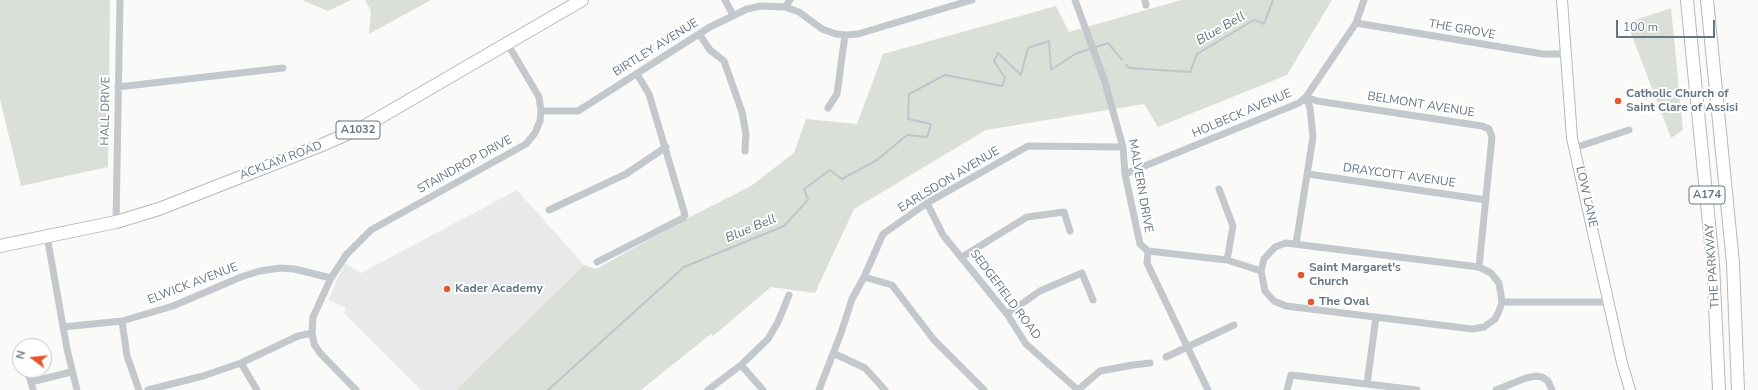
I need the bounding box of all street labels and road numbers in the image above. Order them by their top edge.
street label: BIRTLEY AVENUE [611,16,701,80]
street label: THE GROVE [1428,17,1496,43]
street label: HALL DRIVE [98,76,114,146]
street label: HOLBECK AVENUE [1190,87,1294,141]
street label: BELMONT AVENUE [1366,89,1476,121]
road number: A1032 [336,121,380,139]
street label: STAINDROP DRIVE [415,133,515,197]
street label: MALVERN DRIVE [1125,138,1155,234]
street label: ACKLAM ROAD [238,139,324,183]
street label: EARLSDON AVENUE [896,144,1002,216]
street label: DRAYCOTT AVENUE [1342,161,1456,191]
street label: LOW LANE [1572,165,1600,229]
road number: A174 [1689,186,1725,204]
street label: THE PARKWAY [1703,223,1723,309]
street label: SEDGEFIELD ROAD [967,247,1043,343]
street label: ELWICK AVENUE [146,260,240,308]

